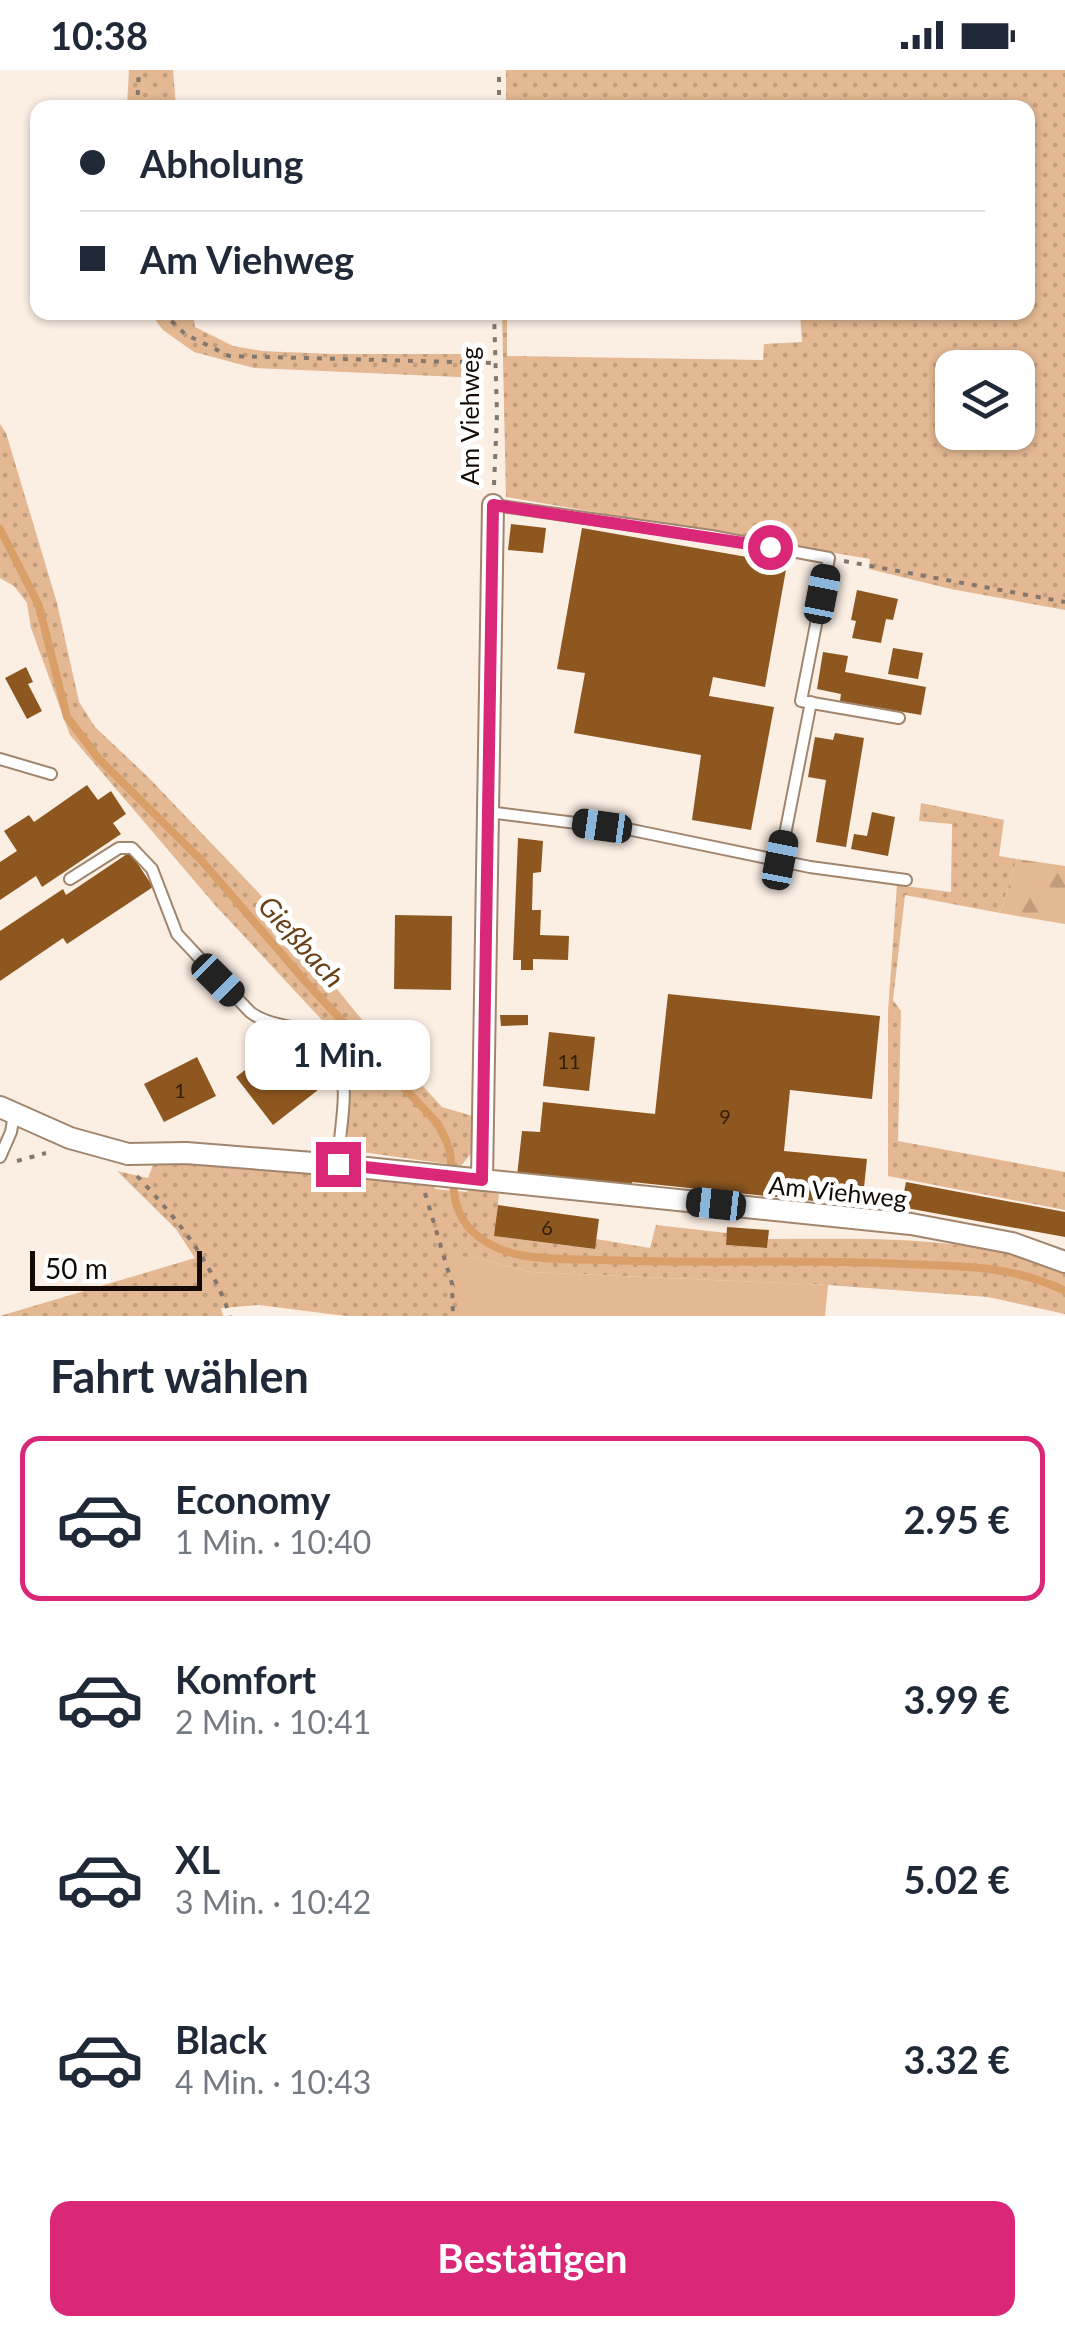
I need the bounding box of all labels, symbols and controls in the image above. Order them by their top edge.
text: 10:38 [50,12,148,58]
text: Abholung [140,140,304,186]
text: Am Viehweg [140,236,354,282]
street label: Am Viehweg [454,347,484,485]
map controls [935,350,1035,450]
button: layers [935,350,1035,450]
route start [748,525,793,570]
car [802,562,842,626]
car [570,807,634,845]
car [760,828,800,892]
water label: Gießbach [252,888,352,994]
car [186,948,250,1012]
callout: 1 Min. [245,1019,430,1089]
text: 1 Min. [292,1035,383,1074]
house number: 11 [557,1049,581,1073]
house number: 1 [174,1078,186,1102]
house number: 9 [719,1104,731,1128]
route end [316,1142,361,1187]
street label: Am Viehweg [767,1169,909,1213]
car [685,1186,747,1222]
house number: 6 [541,1215,553,1239]
scale bar [30,1246,202,1290]
text: 50 m [45,1251,108,1285]
text: Fahrt wählen [50,1349,309,1403]
icon: car [55,1474,145,1564]
text: Economy [175,1476,330,1522]
text: 2.95 € [904,1496,1010,1542]
text: 1 Min. · 10:40 [175,1522,371,1561]
icon: car [55,1654,145,1744]
text: Komfort [175,1656,316,1702]
text: 3.99 € [904,1676,1010,1722]
text: 2 Min. · 10:41 [175,1702,371,1741]
icon: car [55,1834,145,1924]
text: XL [175,1836,220,1882]
text: 5.02 € [904,1856,1010,1902]
text: 3 Min. · 10:42 [175,1882,371,1921]
icon: car [55,2014,145,2104]
text: Black [175,2016,267,2062]
text: 3.32 € [904,2036,1010,2082]
text: 4 Min. · 10:43 [175,2062,371,2101]
button: Bestätigen [50,2201,1015,2316]

